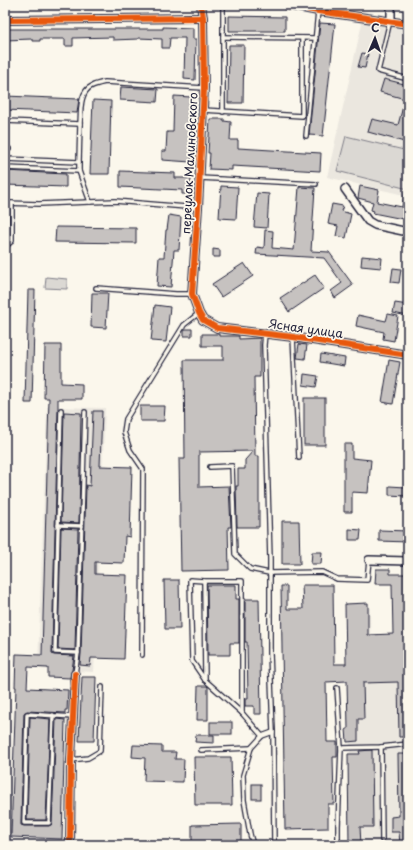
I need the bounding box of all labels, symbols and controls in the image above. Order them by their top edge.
north arrow [355,18,395,58]
text: С [371,19,380,36]
street label: переулок Малиновского [176,91,202,234]
street label: Ясная улица [268,314,345,342]

